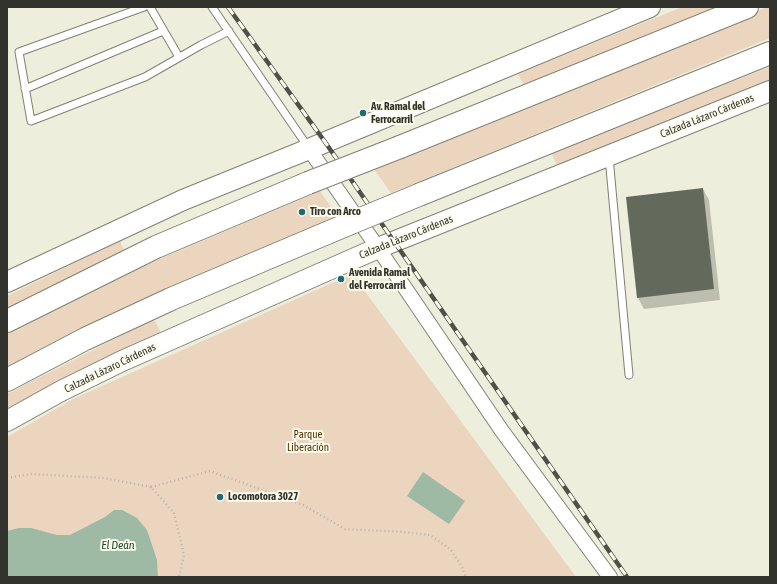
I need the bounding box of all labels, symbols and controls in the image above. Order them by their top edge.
street label: Calzada Lázaro Cárdenas [658,91,756,141]
place label: Av. Ramal del Ferrocarril [371,100,425,126]
marker: Av. Ramal del Ferrocarril [358,108,368,118]
place label: Tiro con Arco [310,205,361,219]
marker: Tiro con Arco [297,207,307,217]
street label: Calzada Lázaro Cárdenas [357,212,455,262]
place label: Avenida Ramal del Ferrocarril [349,266,410,292]
marker: Avenida Ramal del Ferrocarril [336,274,346,284]
street label: Calzada Lázaro Cárdenas [62,340,158,396]
park label: Parque Liberación [287,428,329,454]
place label: Locomotora 3027 [228,490,298,504]
marker: Locomotora 3027 [215,492,225,502]
water label: El Deán [101,538,135,552]

